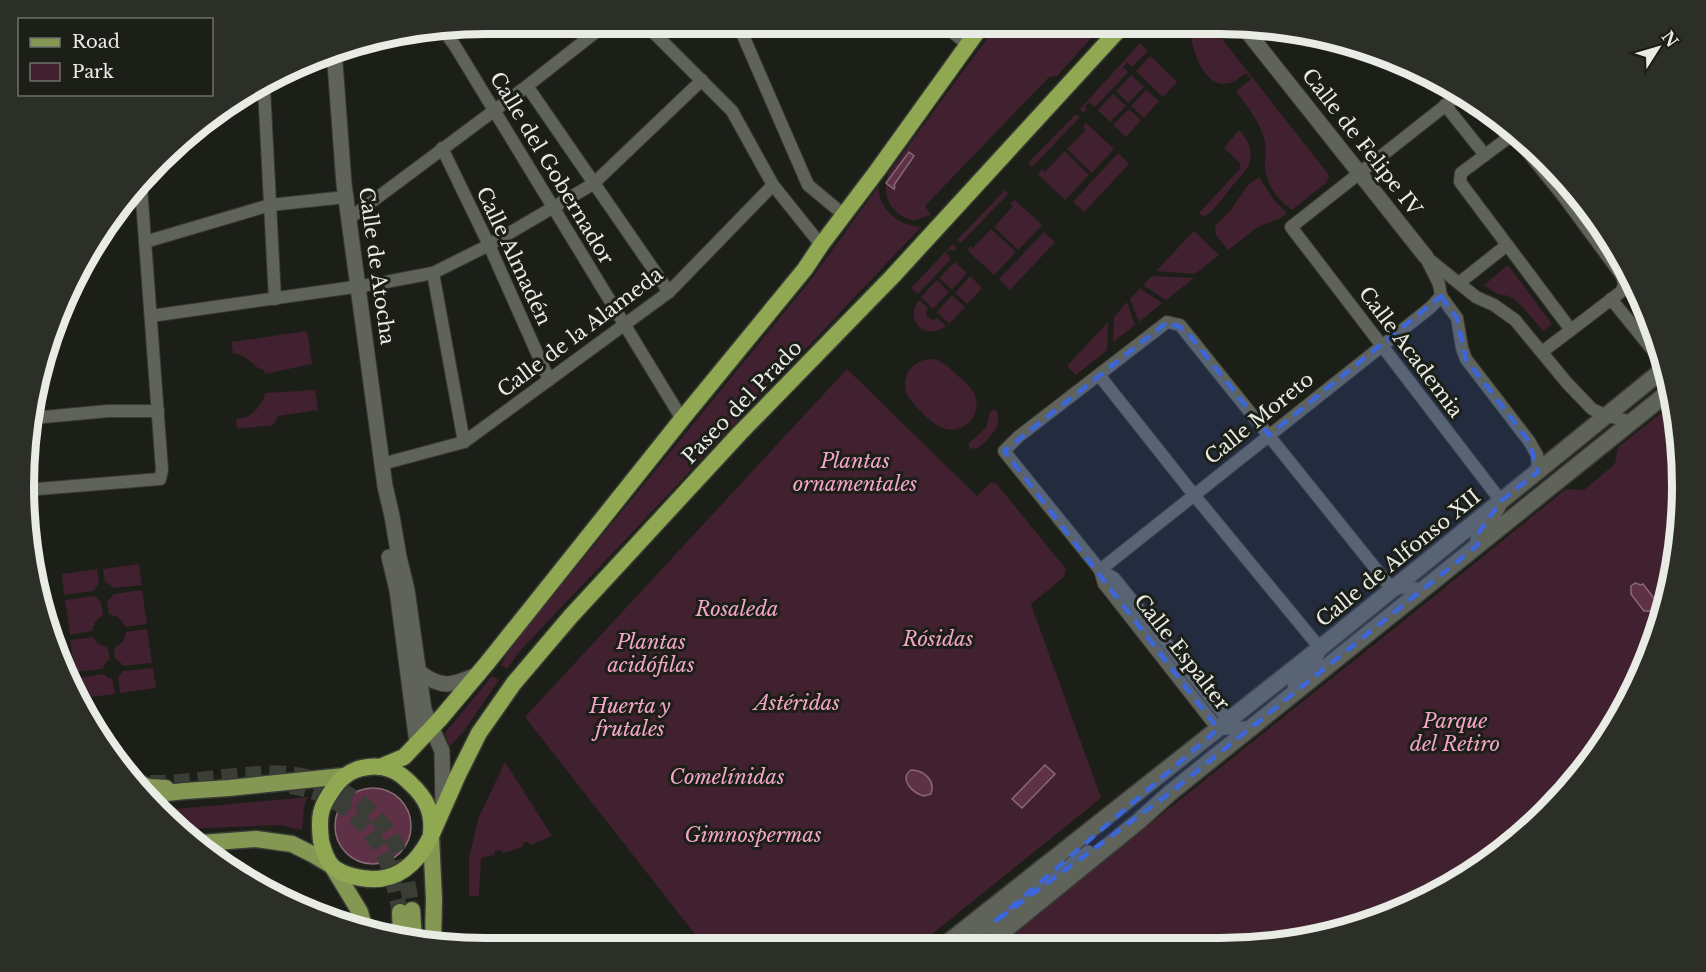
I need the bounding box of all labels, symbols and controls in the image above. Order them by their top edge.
legend [18,18,213,96]
north arrow [1628,18,1688,78]
text: N [1657,27,1682,51]
text: Road [72,31,120,53]
text: Park [72,61,114,83]
street label: Calle de Felipe IV [1297,64,1427,221]
street label: Calle del Gobernador [485,68,619,269]
street label: Calle Almadén [471,183,557,329]
street label: Calle de Atocha [354,186,400,347]
street label: Calle de la Alameda [493,261,668,402]
street label: Calle Academia [1354,282,1469,423]
street label: Paseo del Prado [677,335,807,469]
street label: Calle Moreto [1200,367,1318,469]
park label: Plantas ornamentales [793,449,918,496]
street label: Calle de Alfonso XII [1311,484,1485,632]
street label: Calle Espalter [1129,589,1235,715]
park label: Rosaleda [695,597,779,621]
park label: Rósidas [902,627,974,651]
park label: Plantas acidófilas [607,630,695,677]
park label: Astéridas [751,691,840,715]
park label: Huerta y frutales [588,694,671,741]
park label: Parque del Retiro [1410,709,1500,756]
park label: Comelínidas [669,765,785,789]
park label: Gimnospermas [684,823,822,847]

